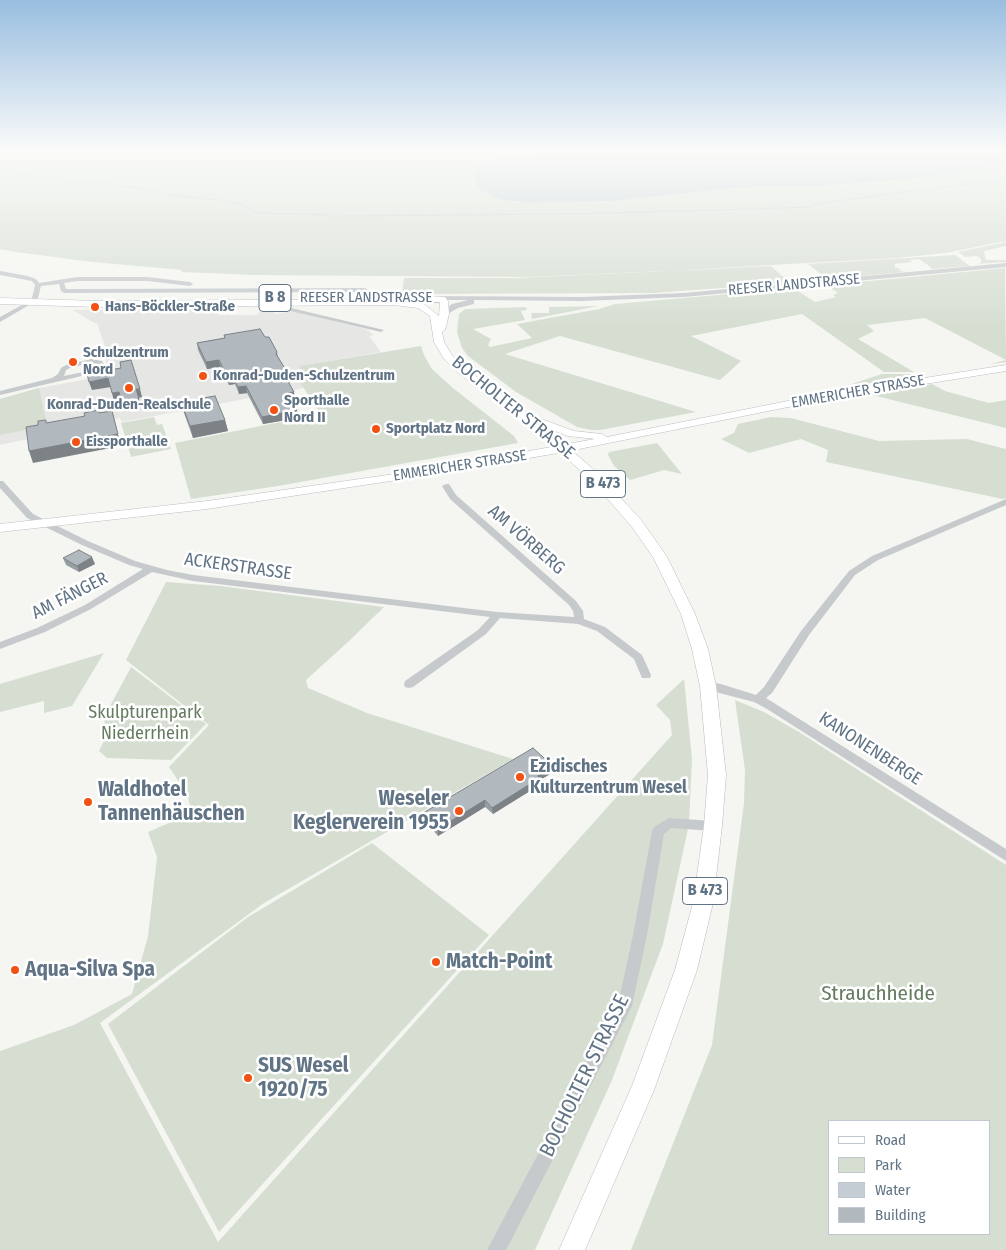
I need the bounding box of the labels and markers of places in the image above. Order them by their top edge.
place label: Hans-Böckler-Straße [105,298,235,316]
marker: Hans-Böckler-Straße [89,301,101,313]
place label: Schulzentrum Nord [83,344,169,379]
marker: Schulzentrum Nord [67,356,79,368]
place label: Konrad-Duden-Schulzentrum [213,367,395,385]
marker: Konrad-Duden-Schulzentrum [197,370,209,382]
marker: Konrad-Duden-Realschule [123,382,135,394]
place label: Sporthalle Nord II [284,392,350,427]
place label: Konrad-Duden-Realschule [47,396,211,414]
marker: Sporthalle Nord II [268,404,280,416]
place label: Sportplatz Nord [386,420,485,438]
marker: Sportplatz Nord [370,423,382,435]
place label: Eissporthalle [86,433,168,451]
marker: Eissporthalle [70,436,82,448]
place label: Ezidisches Kulturzentrum Wesel [530,756,687,799]
marker: Ezidisches Kulturzentrum Wesel [514,771,526,783]
place label: Waldhotel Tannenhäuschen [98,777,245,827]
place label: Weseler Keglerverein 1955 [293,786,449,836]
marker: Waldhotel Tannenhäuschen [82,796,94,808]
marker: Weseler Keglerverein 1955 [453,805,465,817]
place label: Match-Point [446,949,552,975]
marker: Match-Point [430,956,442,968]
place label: Aqua-Silva Spa [25,957,155,983]
marker: Aqua-Silva Spa [9,964,21,976]
place label: SUS Wesel 1920/75 [258,1053,349,1103]
marker: SUS Wesel 1920/75 [242,1072,254,1084]

